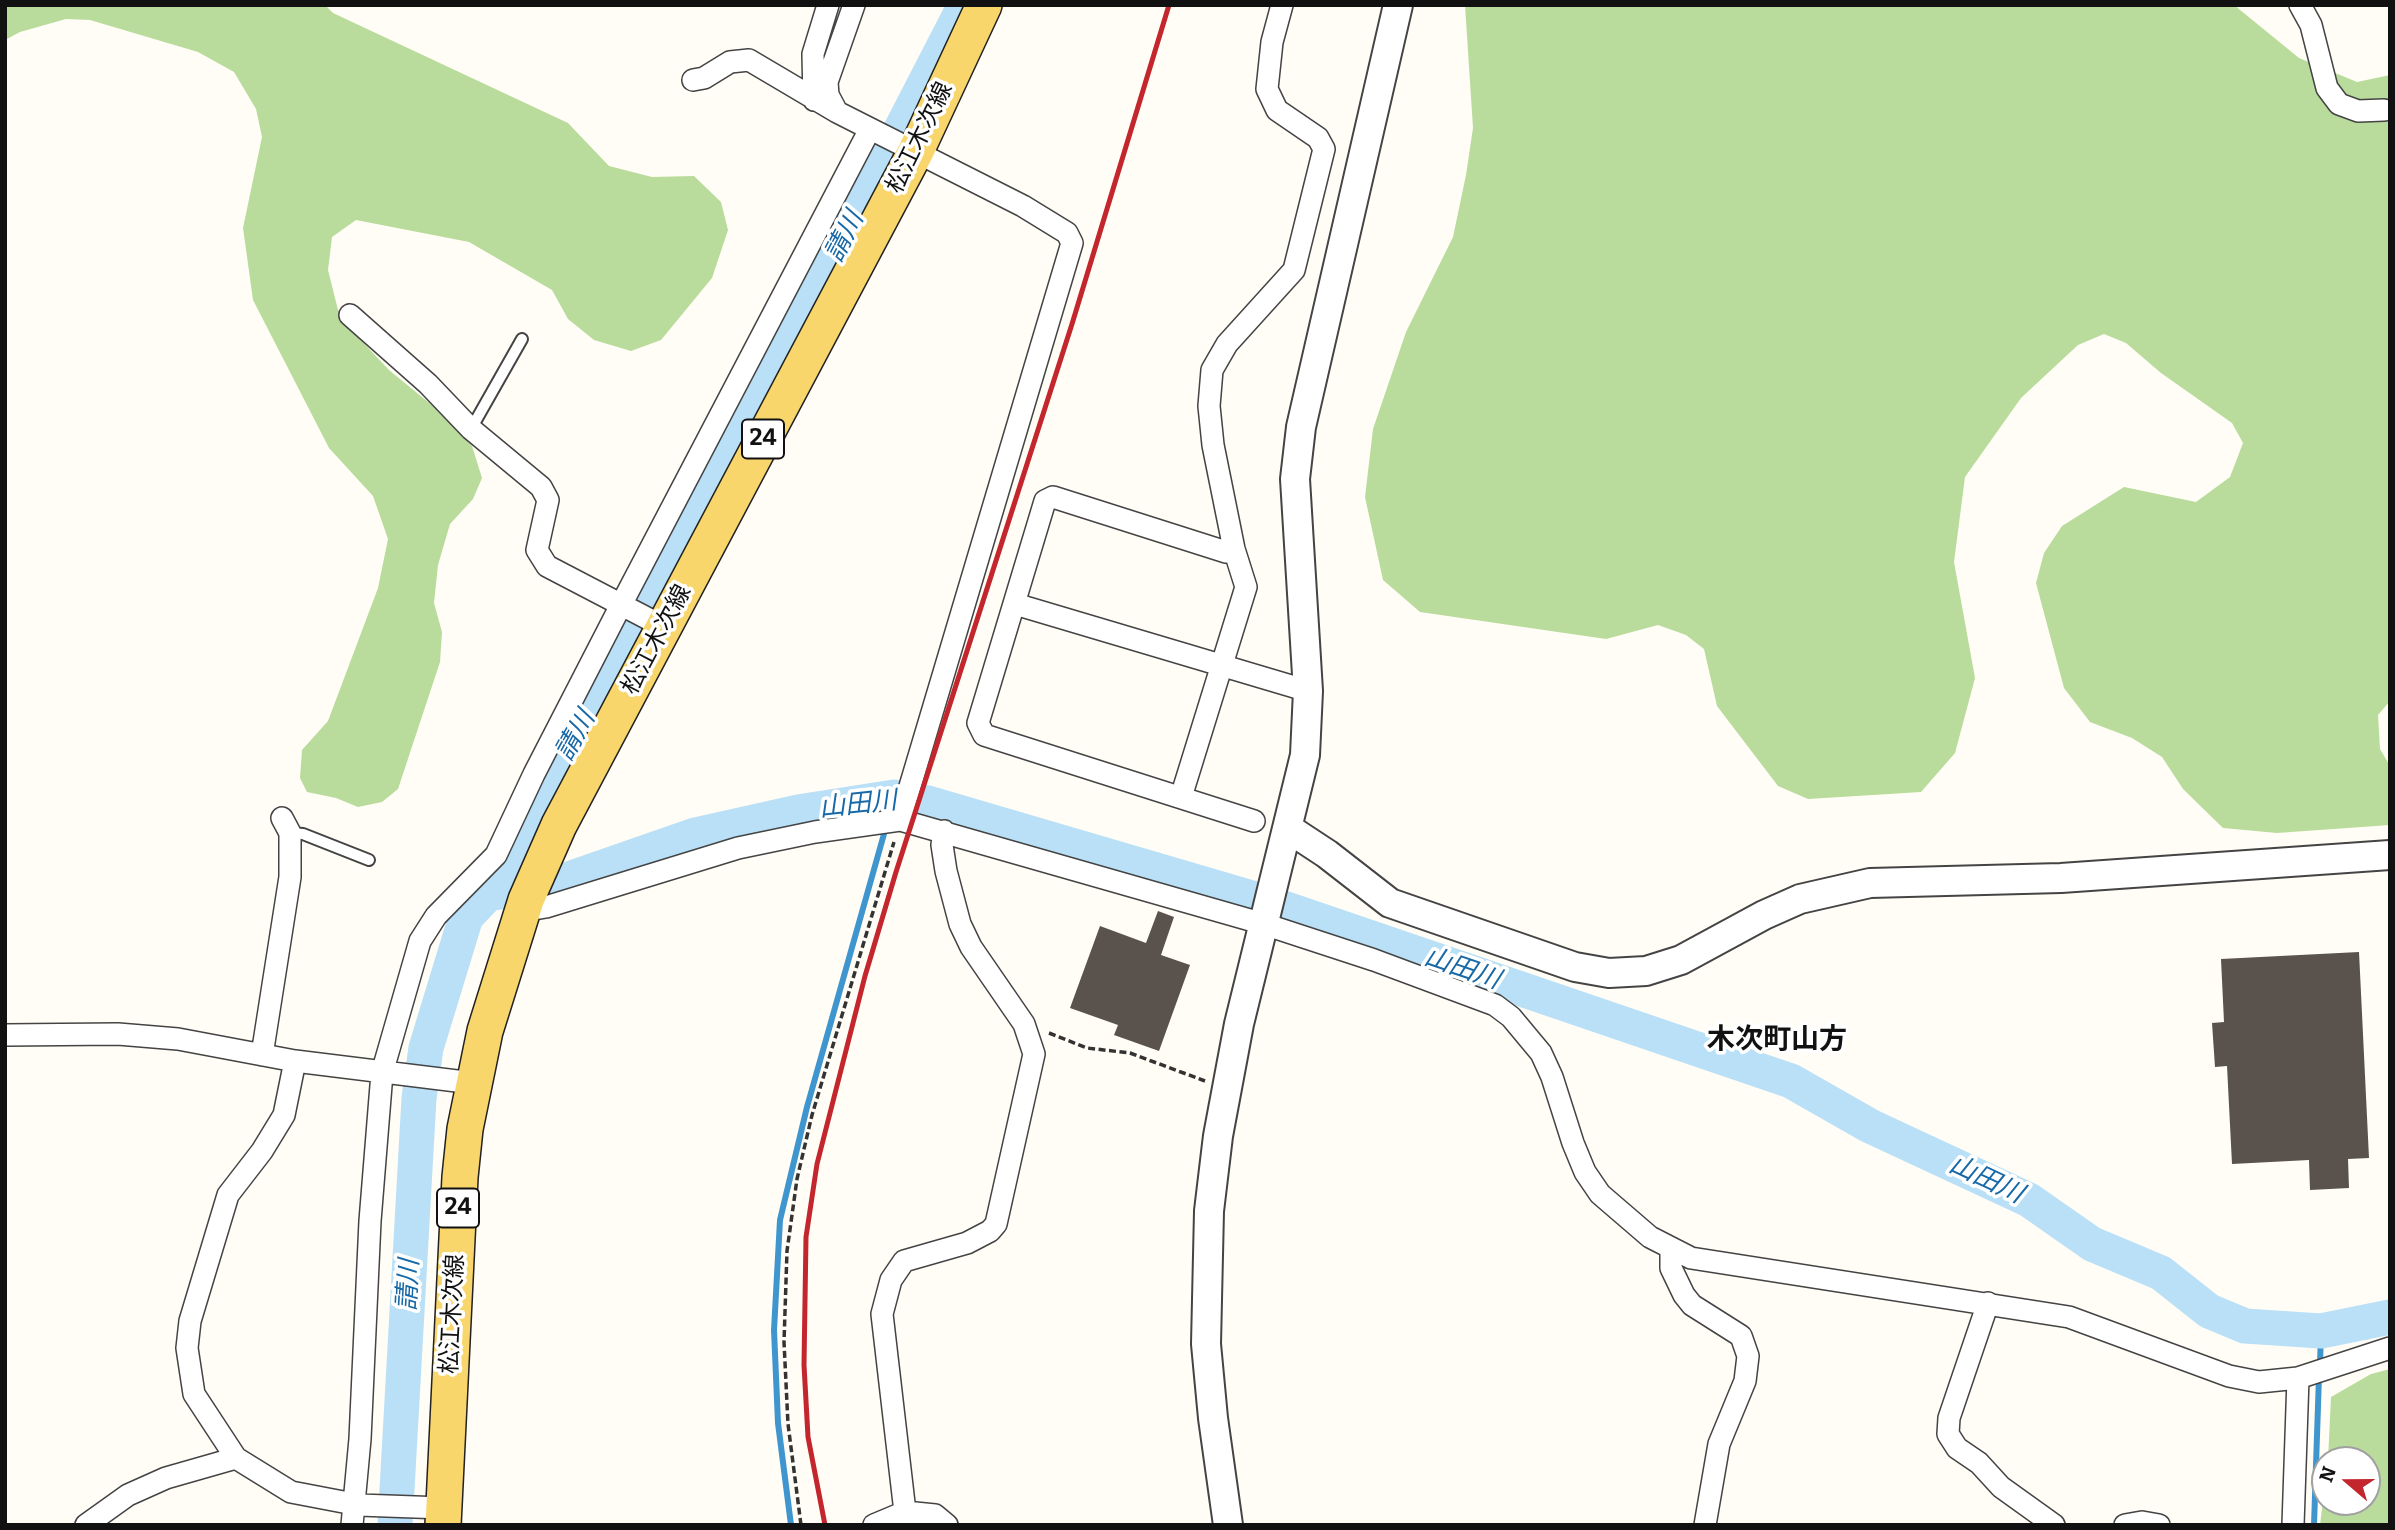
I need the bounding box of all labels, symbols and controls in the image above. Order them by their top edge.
street label: 松江木次線 [881,78,959,198]
water label: 請川 [819,207,871,267]
road number: 24 [742,420,784,458]
street label: 松江木次線 [616,580,698,700]
water label: 請川 [550,706,602,766]
water label: 山田川 [818,785,898,825]
water label: 山田川 [1420,942,1504,996]
district label: 木次町山方 [1707,1023,1847,1057]
water label: 山田川 [1944,1149,2028,1211]
road number: 24 [437,1189,479,1228]
street label: 松江木次線 [435,1253,471,1375]
water label: 請川 [392,1258,426,1312]
north arrow [2311,1446,2381,1516]
text: N [2314,1464,2341,1485]

